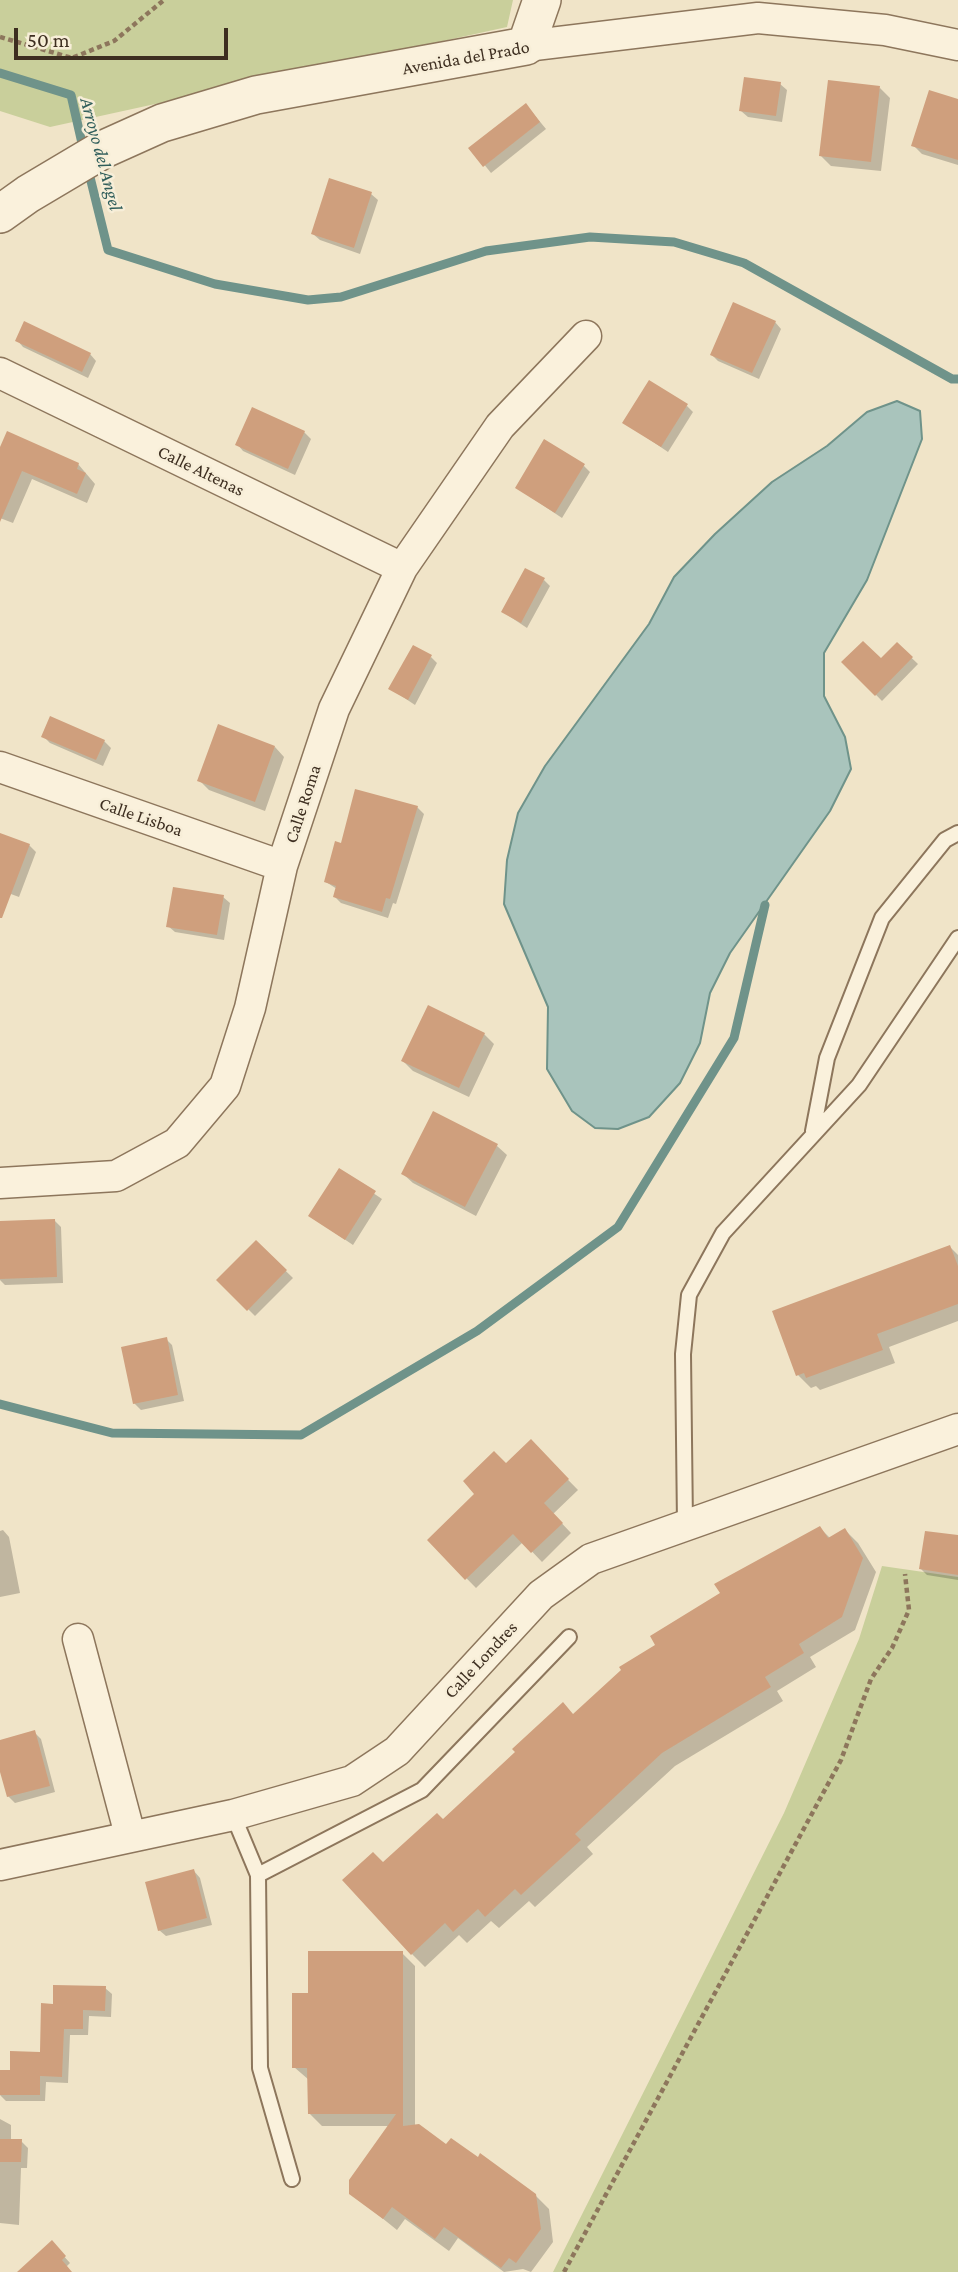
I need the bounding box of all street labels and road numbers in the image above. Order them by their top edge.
street label: Avenida del Prado [401,36,531,80]
street label: Calle Altenas [154,441,248,501]
street label: Calle Roma [280,762,326,846]
street label: Calle Lisboa [96,793,186,841]
street label: Calle Londres [440,1617,522,1703]

